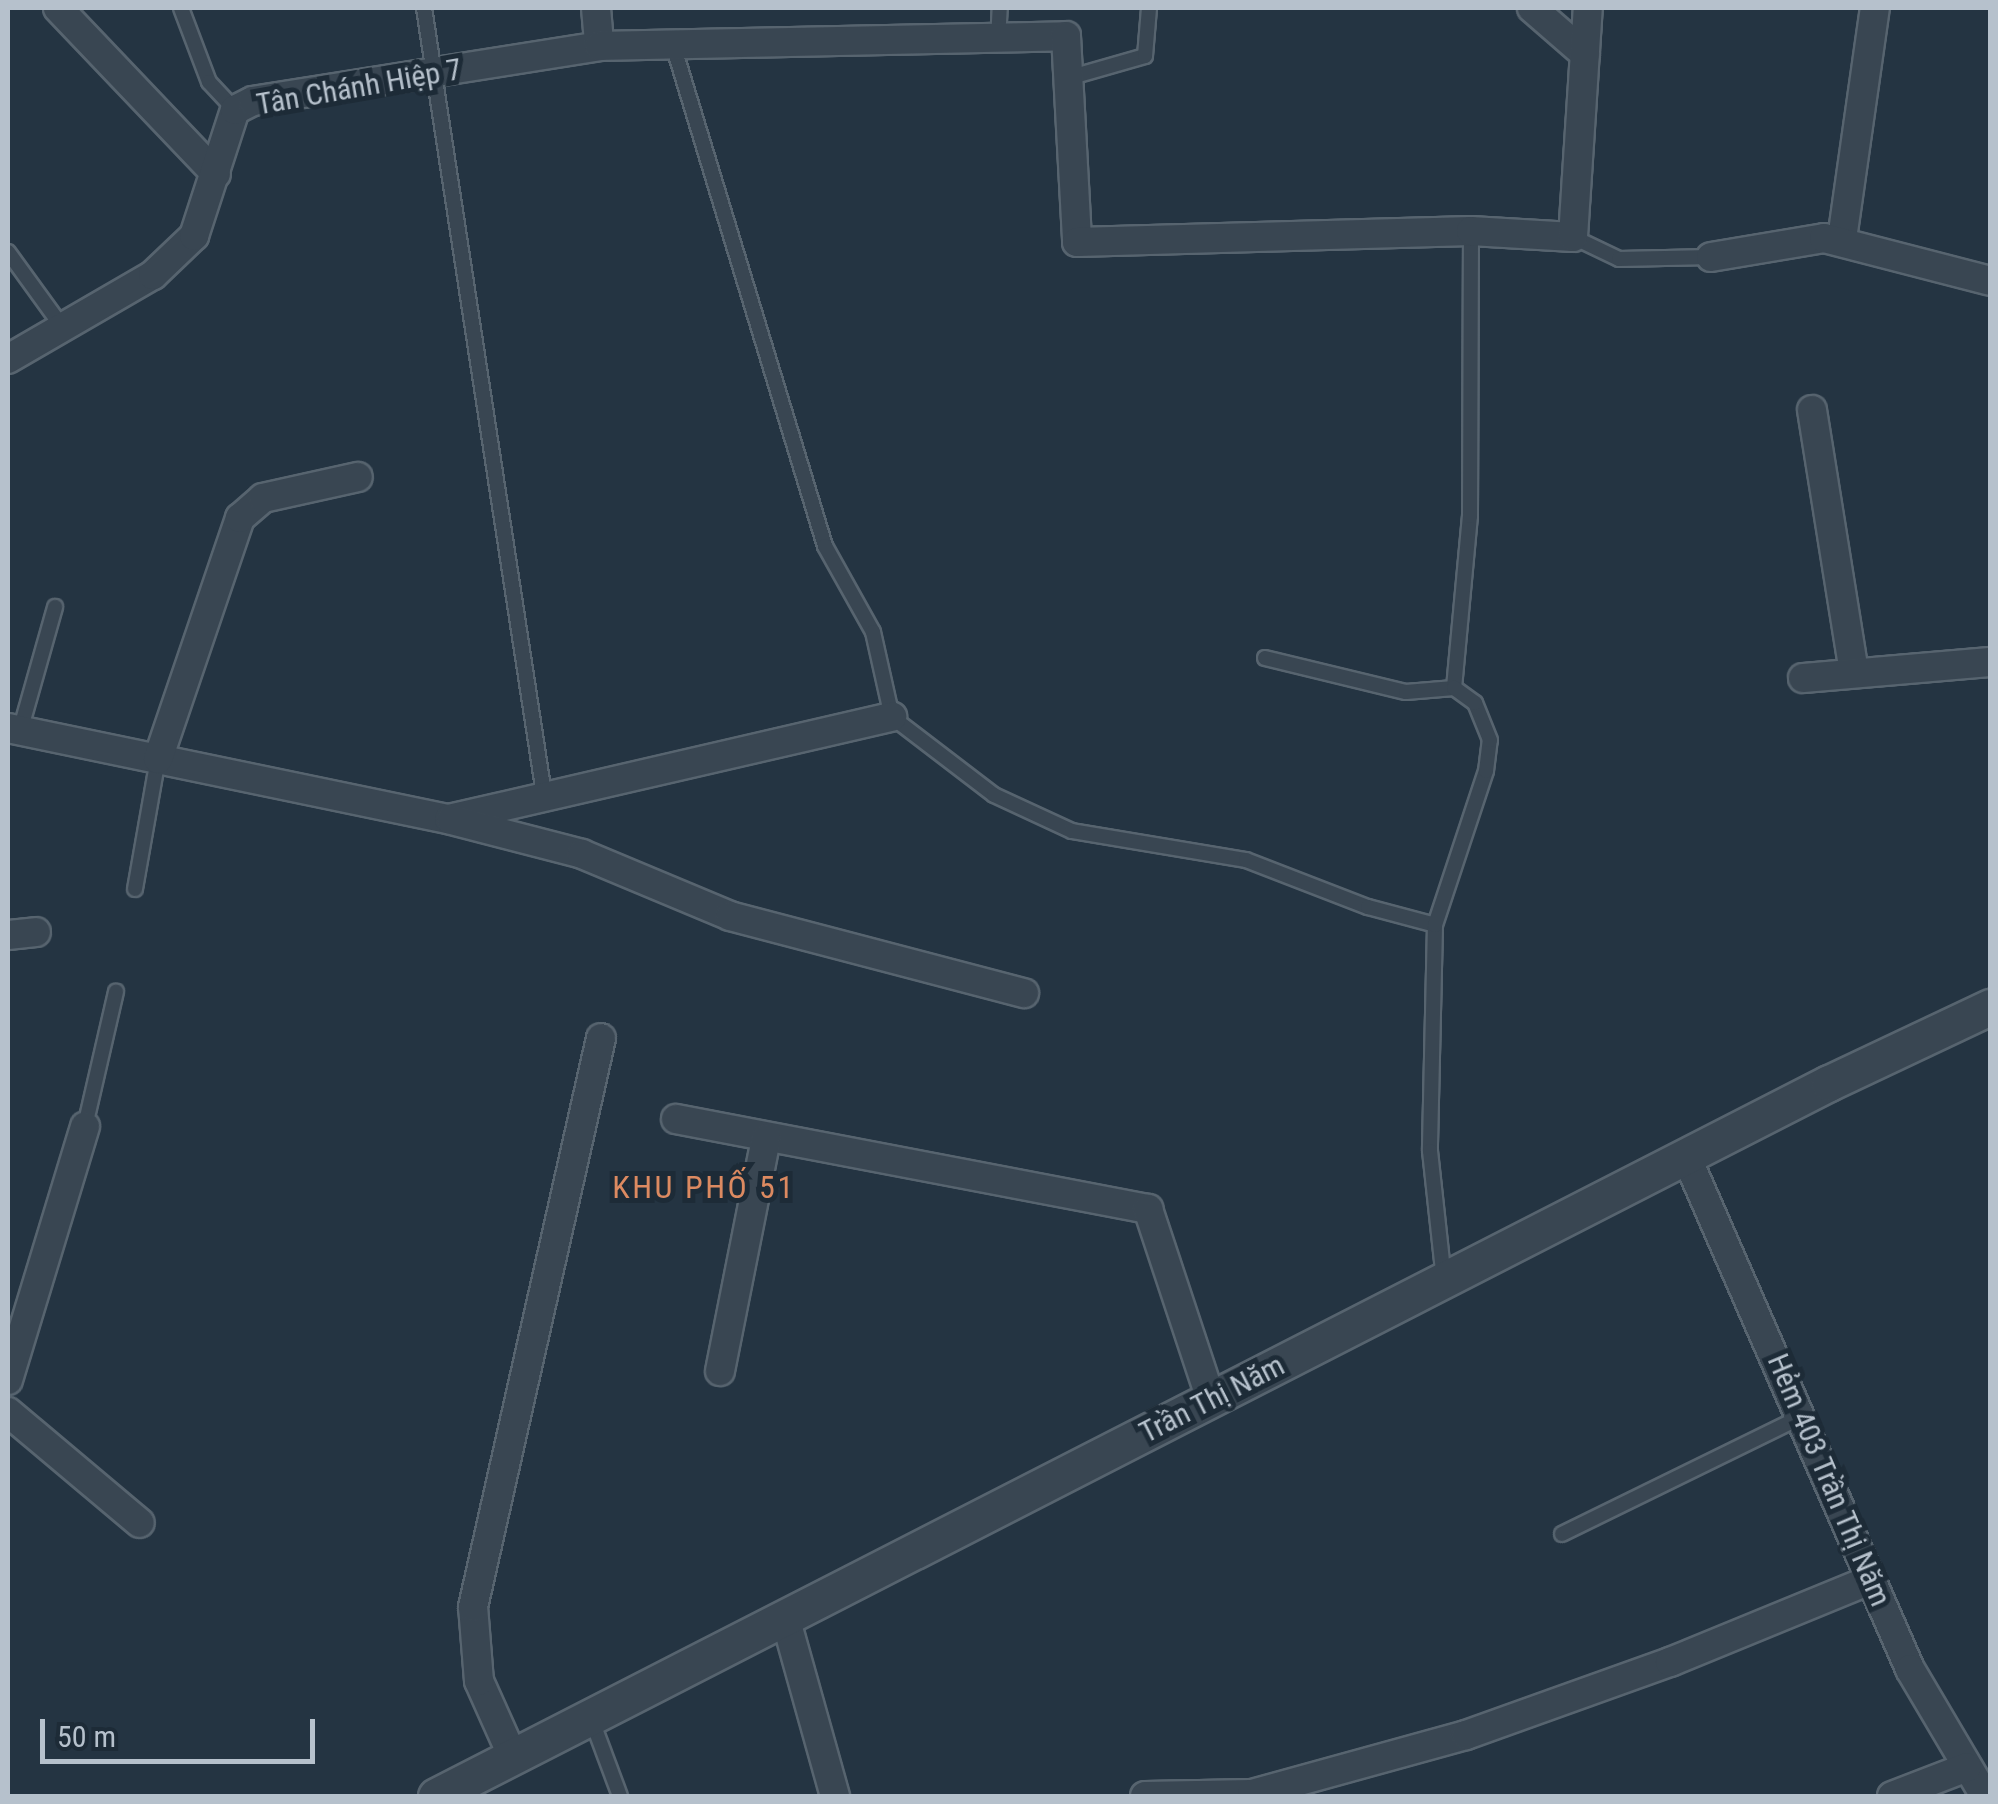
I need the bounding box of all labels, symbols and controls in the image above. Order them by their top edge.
street label: Tân Chánh Hiệp 7 [254,51,464,123]
district label: KHU PHỐ 51 [612,1168,796,1206]
street label: Trần Thị Năm [1133,1347,1291,1451]
street label: Hẻm 403 Trần Thị Năm [1759,1348,1899,1612]
scale bar [45,1699,320,1761]
text: 50 m [57,1719,116,1754]

